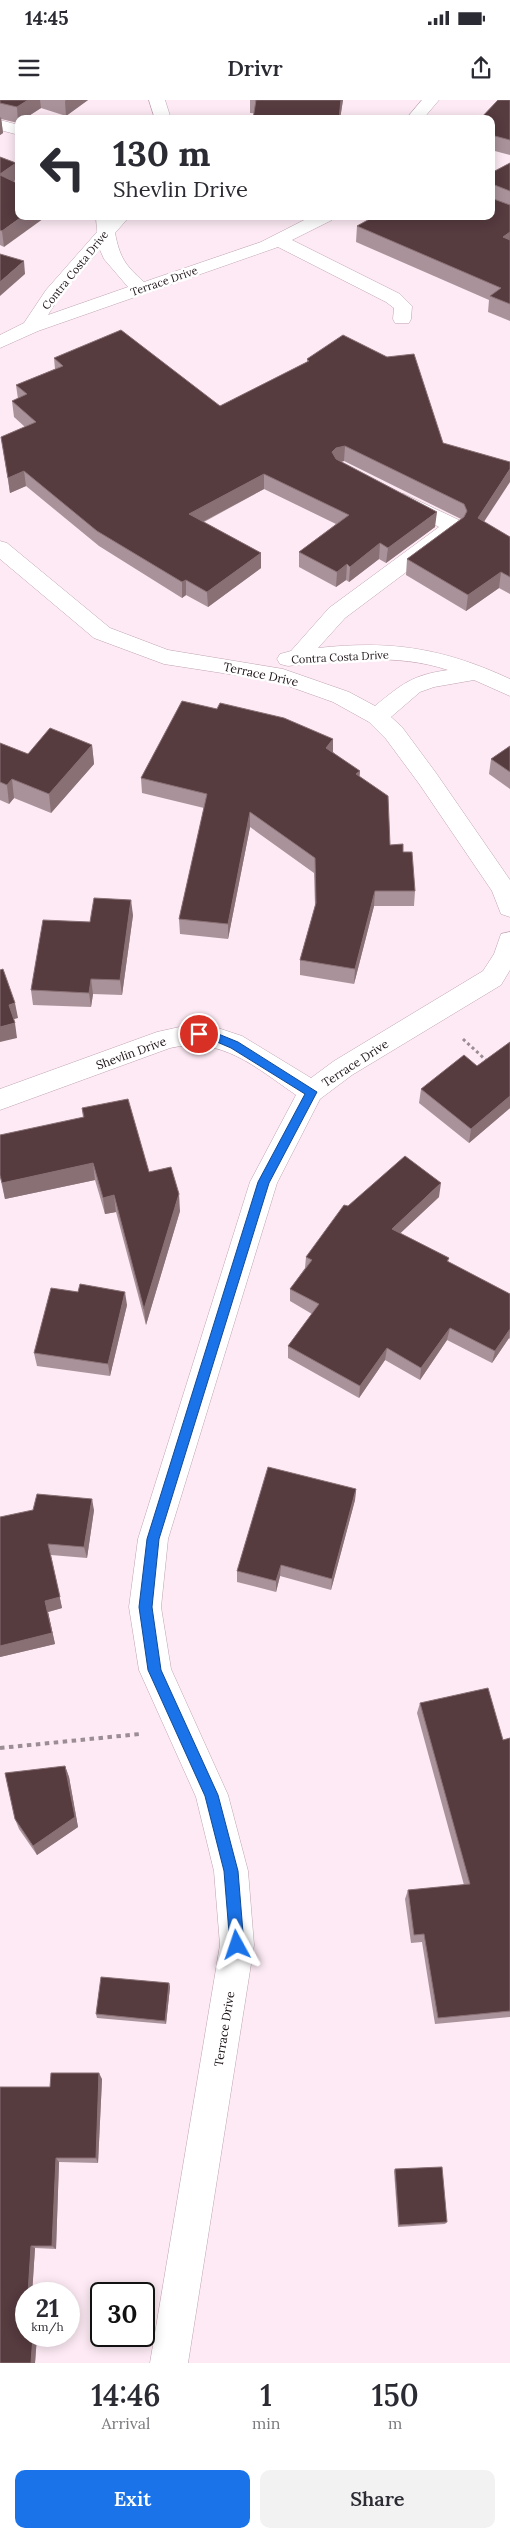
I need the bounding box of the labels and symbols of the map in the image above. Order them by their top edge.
street label: Contra Costa Drive [39,228,111,312]
street label: Terrace Drive [129,263,199,299]
street label: Contra Costa Drive [291,647,389,667]
street label: Terrace Drive [222,659,300,689]
pin [178,1013,220,1055]
street label: Shevlin Drive [94,1033,169,1073]
street label: Terrace Drive [319,1036,391,1090]
position arrow [210,1918,262,1970]
street label: Terrace Drive [211,1990,237,2068]
speed limit sign: 30 [90,2282,155,2347]

